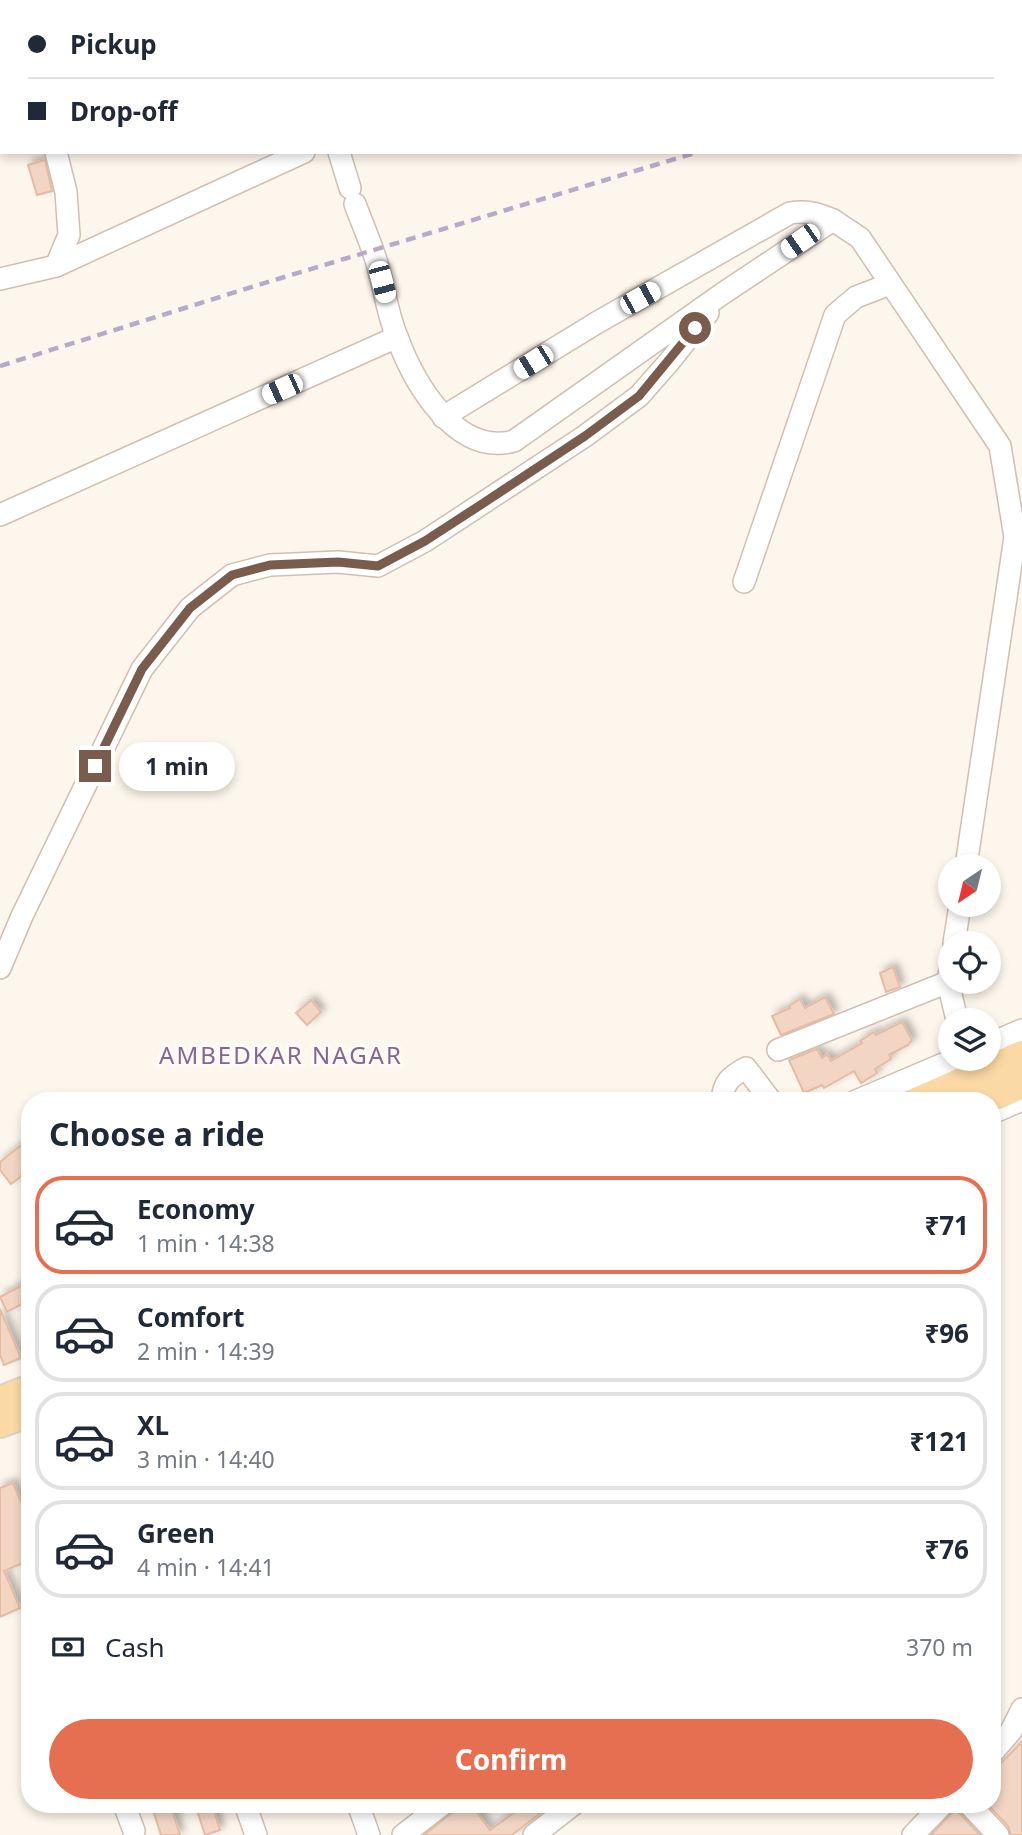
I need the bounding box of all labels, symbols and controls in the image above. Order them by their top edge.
text: Pickup [70,26,157,62]
text: Drop-off [70,93,177,129]
car [777,220,824,262]
car [367,259,398,305]
car [617,279,664,317]
route start [679,312,711,344]
car [510,342,557,382]
car [259,371,306,407]
callout: 1 min [119,742,235,790]
route end [79,750,111,782]
text: 1 min [145,750,209,782]
north arrow [938,854,1001,917]
map controls [938,854,1001,1071]
button: locate [938,931,1001,994]
button: layers [938,1008,1001,1071]
district label: AMBEDKAR NAGAR [159,1038,403,1071]
text: Choose a ride [49,1112,265,1155]
text: Economy [137,1191,255,1227]
icon: car [53,1194,116,1257]
text: ₹71 [924,1207,969,1243]
text: 1 min · 14:38 [137,1227,275,1259]
text: Comfort [137,1299,245,1335]
icon: car [53,1302,116,1365]
text: ₹96 [924,1315,969,1351]
text: 2 min · 14:39 [137,1335,275,1367]
text: XL [137,1407,169,1443]
icon: car [53,1410,116,1473]
text: ₹121 [910,1423,969,1459]
text: 3 min · 14:40 [137,1443,275,1475]
text: Green [137,1515,215,1551]
icon: car [53,1518,116,1581]
text: ₹76 [924,1531,969,1567]
text: 4 min · 14:41 [137,1551,275,1583]
icon: cash [49,1628,87,1666]
text: Cash [105,1629,165,1665]
text: 370 m [906,1631,973,1663]
button: Confirm [49,1719,973,1799]

